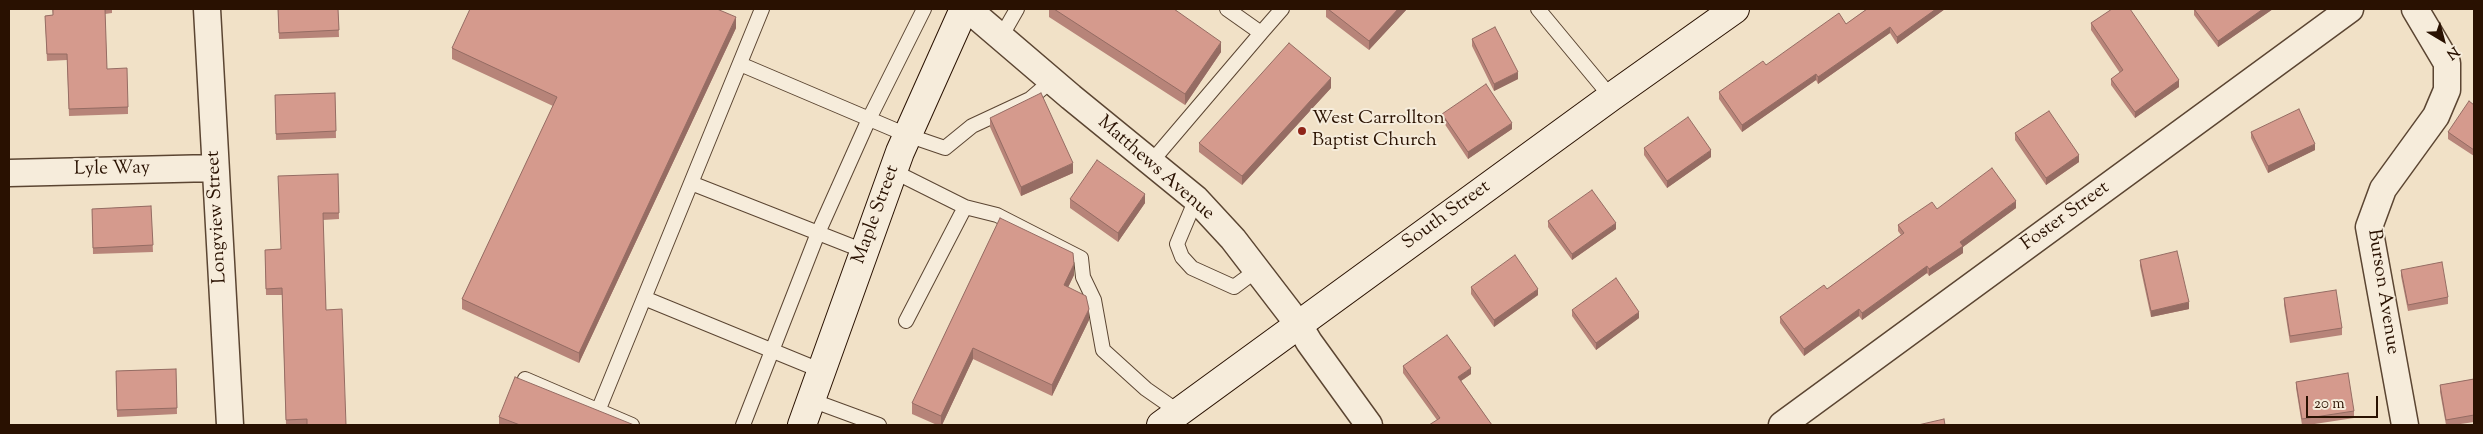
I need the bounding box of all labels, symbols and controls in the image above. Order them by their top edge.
north arrow [2418,15,2468,65]
text: N [2442,41,2463,63]
place label: West Carrollton Baptist Church [1312,109,1445,153]
street label: Matthews Avenue [1092,112,1218,226]
marker: West Carrollton Baptist Church [1296,125,1308,137]
street label: Longview Street [203,150,233,284]
street label: Lyle Way [74,158,150,182]
street label: Maple Street [849,162,905,268]
street label: South Street [1398,176,1496,256]
street label: Foster Street [2017,177,2115,257]
street label: Burson Avenue [2361,228,2403,356]
scale bar [2308,386,2380,418]
text: 20 m [2314,394,2345,415]

